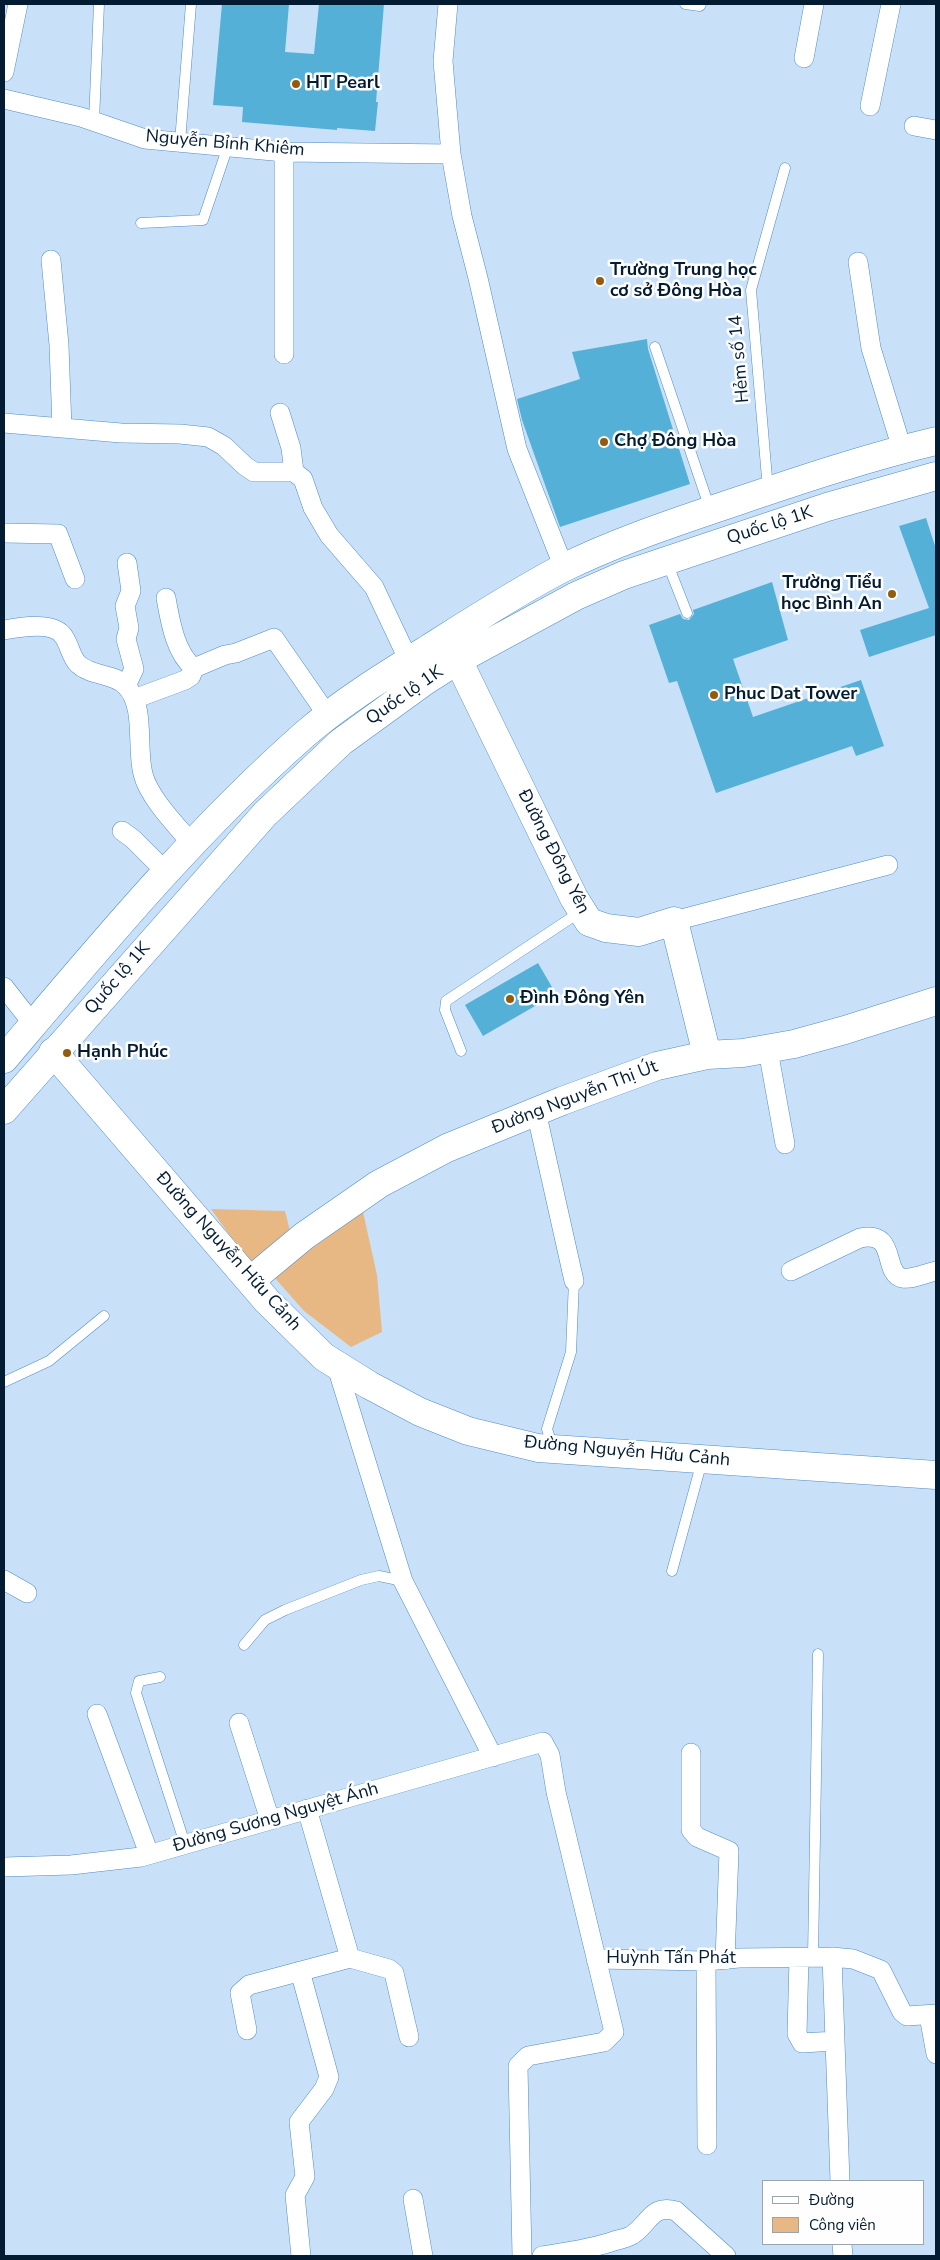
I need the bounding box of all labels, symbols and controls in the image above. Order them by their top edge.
place label: HT Pearl [306,73,380,95]
marker: HT Pearl [290,78,302,90]
street label: Nguyễn Bỉnh Khiêm [145,126,305,162]
place label: Trường Trung học cơ sở Đông Hòa [610,260,757,302]
marker: Trường Trung học cơ sở Đông Hòa [594,275,606,287]
street label: Hẻm số 14 [725,314,755,404]
place label: Chợ Đông Hòa [614,431,736,453]
marker: Chợ Đông Hòa [598,436,610,448]
street label: Quốc lộ 1K [724,502,816,550]
place label: Trường Tiểu học Bình An [781,573,882,616]
marker: Trường Tiểu học Bình An [886,588,898,600]
street label: Quốc lộ 1K [362,662,448,730]
place label: Phuc Dat Tower [724,684,857,706]
marker: Phuc Dat Tower [708,689,720,701]
street label: Đường Đông Yên [512,786,594,918]
street label: Quốc lộ 1K [81,938,155,1020]
place label: Đình Đông Yên [520,988,644,1010]
marker: Đình Đông Yên [504,993,516,1005]
place label: Hạnh Phúc [77,1042,168,1064]
marker: Hạnh Phúc [61,1047,73,1059]
street label: Đường Nguyễn Thị Út [489,1056,661,1140]
street label: Đường Nguyễn Hữu Cảnh [151,1168,305,1336]
street label: Đường Nguyễn Hữu Cảnh [523,1432,731,1472]
street label: Đường Sương Nguyệt Ánh [171,1778,381,1858]
street label: Huỳnh Tấn Phát [606,1948,736,1970]
legend [762,2180,925,2245]
text: Đường [809,2190,854,2210]
text: Công viên [809,2215,876,2235]

